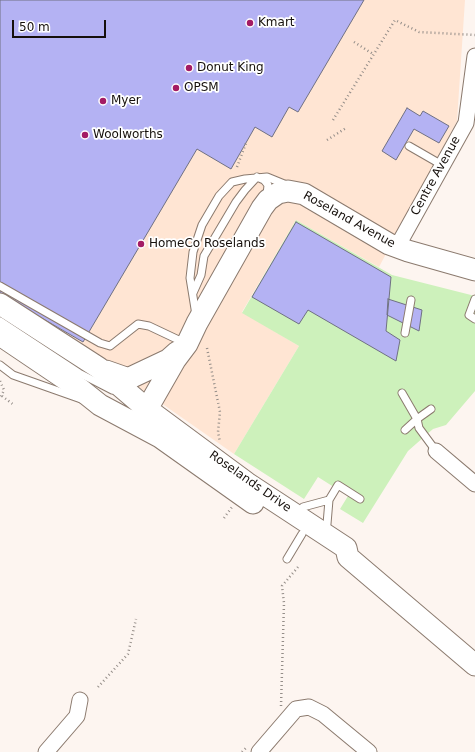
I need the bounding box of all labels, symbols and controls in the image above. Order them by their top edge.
scale bar [14,12,108,38]
place label: Kmart [258,16,295,30]
marker: Kmart [245,18,255,28]
text: 50 m [19,20,50,34]
place label: Donut King [197,61,264,75]
marker: Donut King [184,63,194,73]
place label: OPSM [184,81,219,95]
marker: OPSM [171,83,181,93]
place label: Myer [111,94,141,108]
marker: Myer [98,96,108,106]
place label: Woolworths [93,128,163,142]
marker: Woolworths [80,130,90,140]
street label: Centre Avenue [408,134,464,218]
street label: Roseland Avenue [300,189,398,251]
place label: HomeCo Roselands [149,237,265,251]
marker: HomeCo Roselands [136,239,146,249]
street label: Roselands Drive [206,448,294,516]

